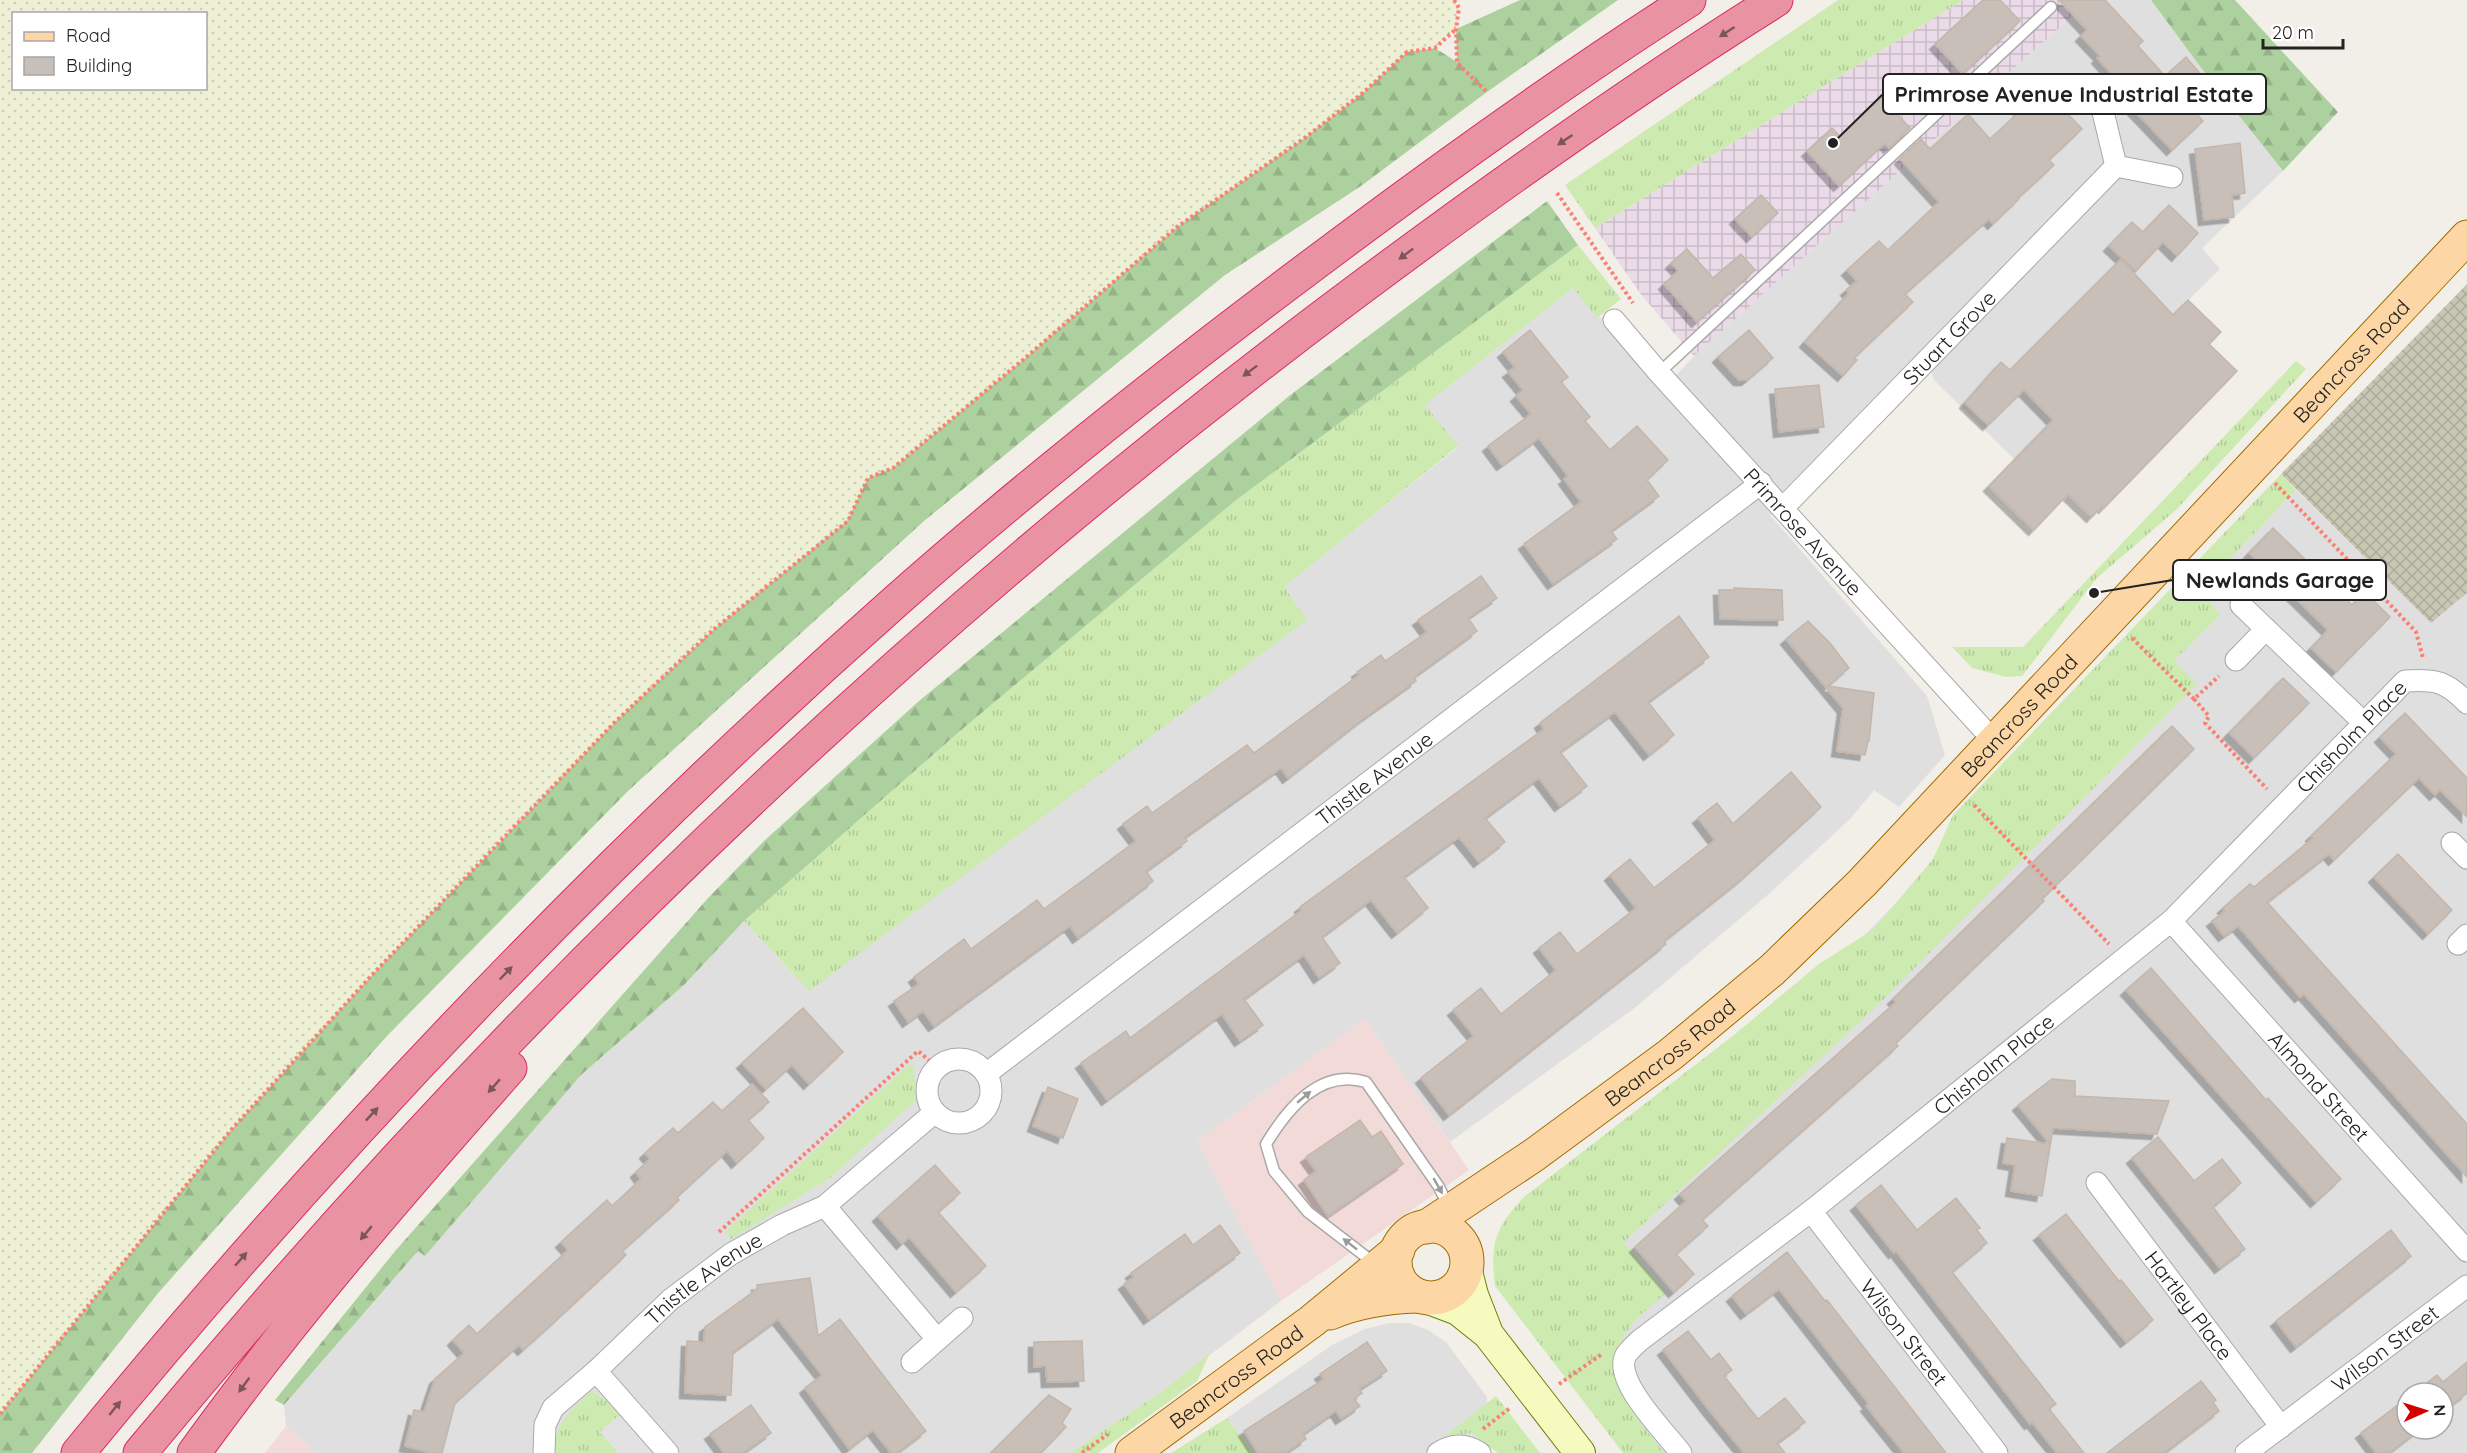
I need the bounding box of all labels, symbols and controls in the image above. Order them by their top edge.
legend [12,12,207,90]
scale bar [2263,12,2342,50]
text: 20 m [2272,21,2314,44]
text: Road [66,24,111,47]
one-way arrow [1718,26,1735,37]
text: Building [66,54,132,77]
callout: Primrose Avenue Industrial Estate [1883,74,2266,114]
text: Primrose Avenue Industrial Estate [1894,80,2254,108]
one-way arrow [1557,135,1573,146]
one-way arrow [1399,248,1415,260]
street label: Stuart Grove [1897,285,2001,390]
street label: Beancross Road [2287,294,2415,428]
one-way arrow [1243,364,1258,376]
street label: Primrose Avenue [1739,462,1868,601]
callout: Newlands Garage [2173,560,2386,600]
text: Newlands Garage [2186,566,2374,594]
street label: Beancross Road [1955,649,2083,783]
street label: Chisholm Place [2291,674,2412,798]
street label: Thistle Avenue [1310,725,1438,831]
one-way arrow [499,965,513,980]
street label: Beancross Road [1599,993,1741,1112]
street label: Chisholm Place [1928,1008,2059,1120]
street label: Almond Street [2263,1026,2375,1146]
one-way arrow [488,1078,501,1093]
one-way arrow [1296,1091,1312,1104]
one-way arrow [364,1107,378,1121]
one-way arrow [1433,1178,1443,1195]
one-way arrow [360,1225,373,1240]
street label: Thistle Avenue [639,1226,767,1330]
one-way arrow [1342,1239,1357,1251]
street label: Hartley Place [2140,1245,2239,1365]
one-way arrow [234,1252,247,1267]
street label: Wilson Street [1855,1274,1953,1391]
street label: Wilson Street [2326,1299,2444,1397]
street label: Beancross Road [1164,1319,1308,1434]
one-way arrow [238,1376,250,1392]
north arrow [2395,1381,2455,1441]
one-way arrow [109,1400,122,1416]
text: N [2430,1404,2450,1417]

